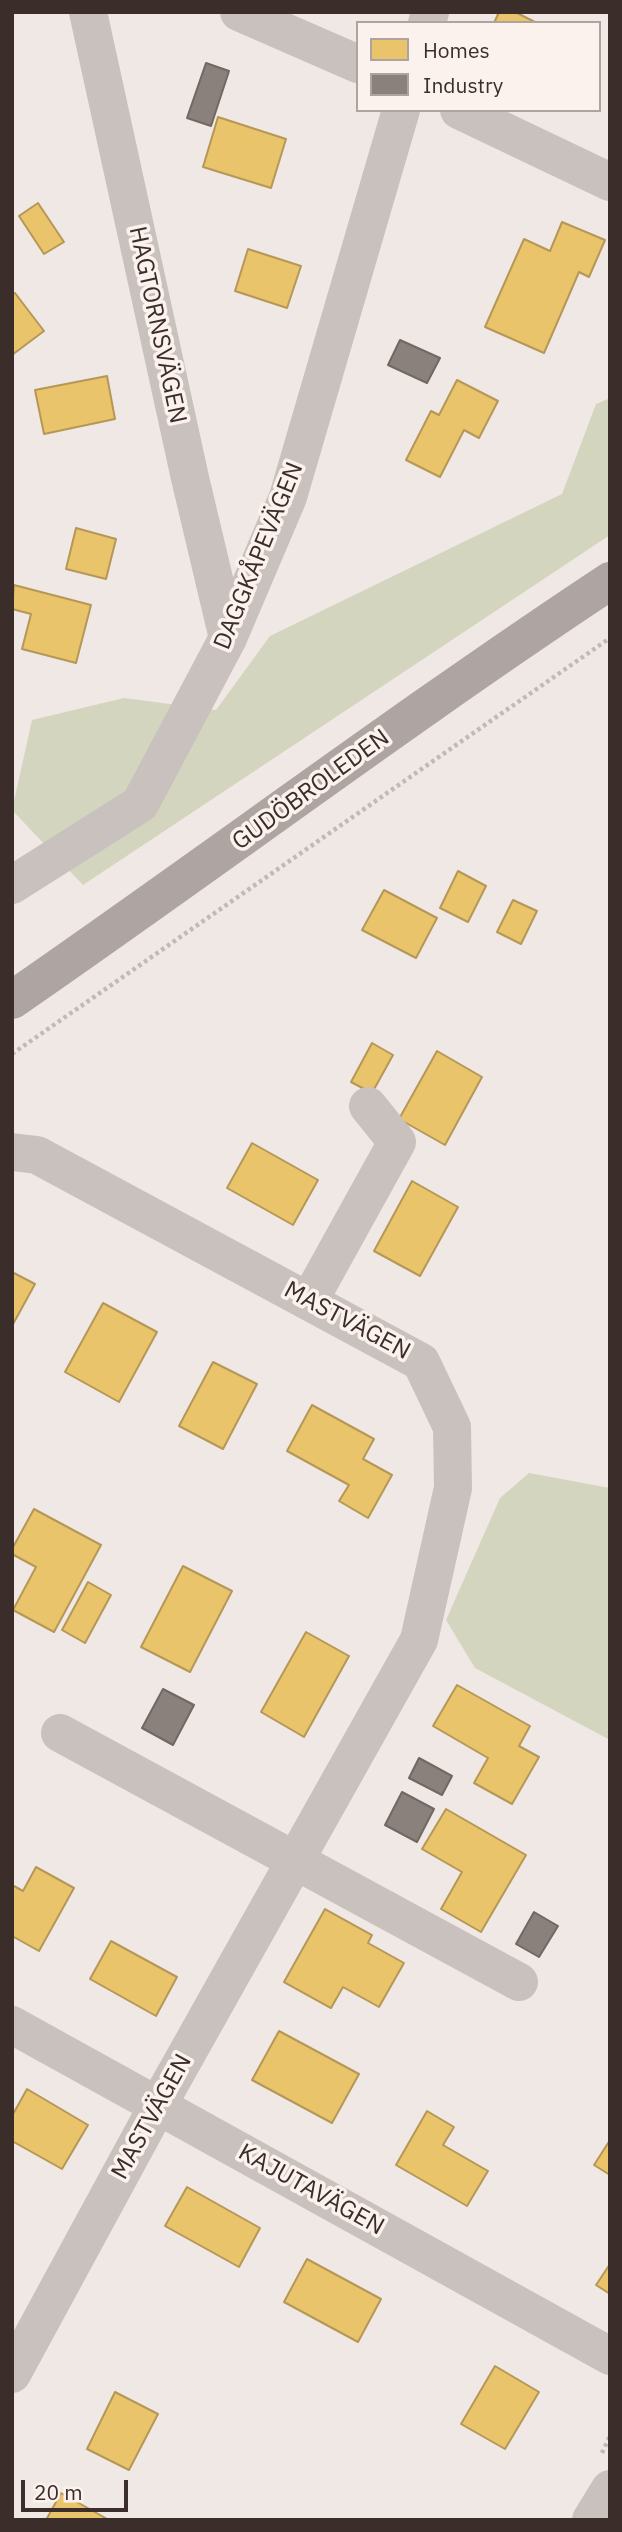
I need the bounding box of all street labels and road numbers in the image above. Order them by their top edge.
street label: HAGTORNSVÄGEN [122,224,192,426]
street label: DAGGKÅPEVÄGEN [208,458,310,654]
street label: GUDÖBROLEDEN [227,723,395,857]
street label: MASTVÄGEN [279,1276,415,1366]
street label: MASTVÄGEN [106,2049,198,2185]
street label: KAJUTAVÄGEN [233,2138,389,2242]

